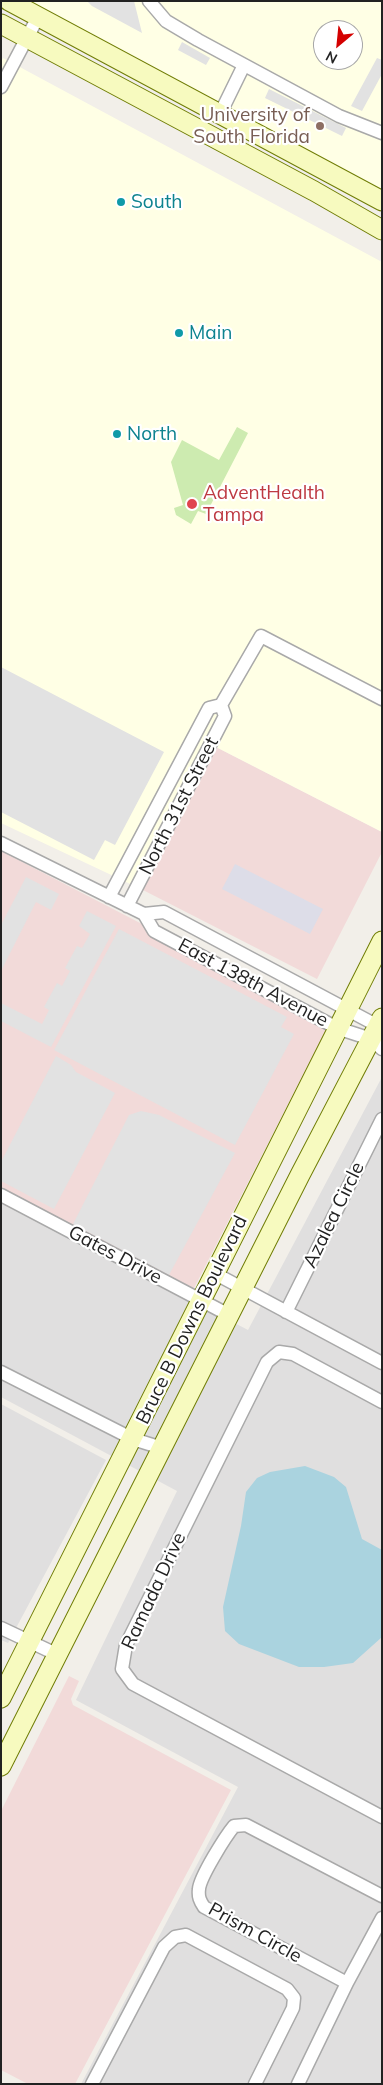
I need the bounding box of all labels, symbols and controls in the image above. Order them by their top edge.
north arrow [313,20,363,70]
text: N [323,47,340,68]
place label: University of South Florida [193,104,310,148]
marker: University of South Florida [314,120,326,132]
place label: South [131,191,182,213]
marker: South [115,196,127,208]
place label: Main [189,322,232,344]
marker: Main [173,327,185,339]
place label: North [127,423,177,445]
marker: North [111,428,123,440]
place label: AdventHealth Tampa [203,482,325,526]
marker: AdventHealth Tampa [185,497,199,511]
street label: North 31st Street [134,733,224,879]
street label: East 138th Avenue [174,934,332,1032]
street label: Azalea Circle [299,1158,369,1272]
street label: Bruce B Downs Boulevard [132,1212,252,1428]
street label: Gates Drive [64,1221,166,1289]
street label: Ramada Drive [117,1529,191,1653]
street label: Prism Circle [204,1898,306,1968]

